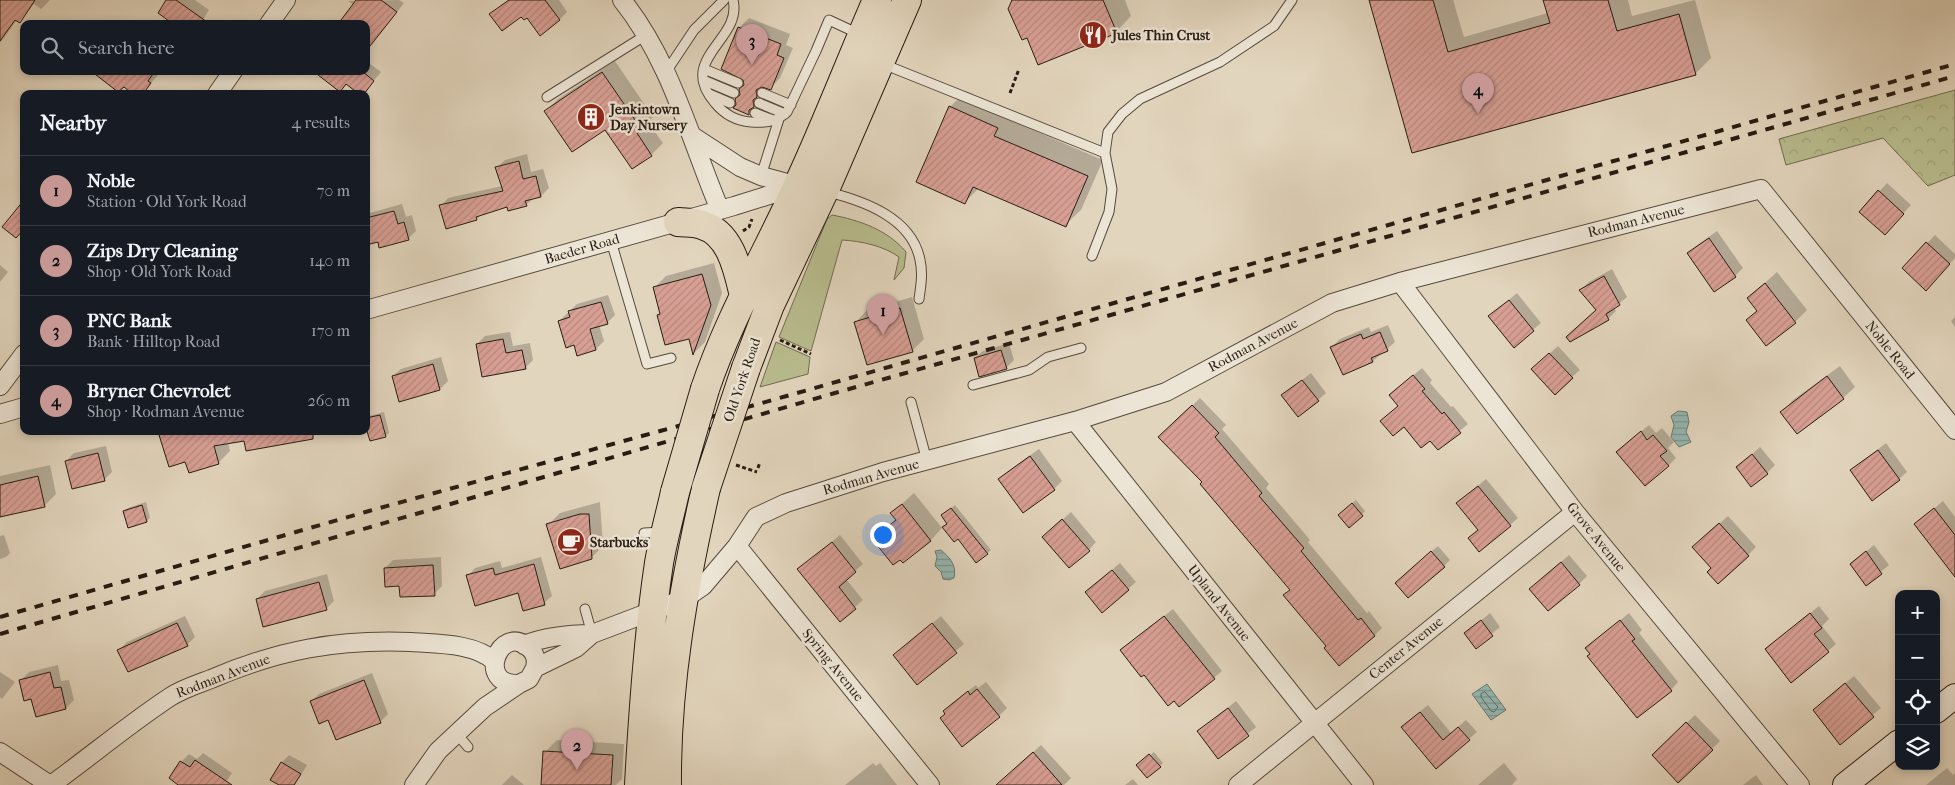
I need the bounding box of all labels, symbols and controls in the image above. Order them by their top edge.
search box [20,20,370,75]
restaurant icon: Jules Thin Crust [1078,20,1108,50]
pin: 3 [736,24,768,65]
place label: Jules Thin Crust [1110,27,1211,44]
icon: search [38,34,66,62]
text: Search here [78,37,174,59]
pin: 4 [1462,73,1494,114]
place label: Jenkintown Day Nursery [608,101,689,134]
building icon: Jenkintown Day Nursery [576,102,606,132]
text: Nearby [40,111,106,135]
text: 4 results [292,113,350,132]
text: Noble [87,170,135,192]
text: 1 [53,181,59,200]
text: 70 m [317,181,350,200]
text: Station · Old York Road [87,192,247,211]
street label: Rodman Avenue [1586,201,1686,241]
street label: Baeder Road [543,230,622,268]
text: Zips Dry Cleaning [87,240,238,262]
text: 2 [52,251,60,270]
text: 140 m [309,251,350,270]
text: Shop · Old York Road [87,262,232,281]
pin: 1 [867,294,899,335]
text: PNC Bank [87,310,171,332]
street label: Rodman Avenue [1205,314,1301,376]
street label: Noble Road [1862,318,1919,383]
text: 3 [53,321,59,340]
text: 170 m [311,321,350,340]
text: Bank · Hilltop Road [87,332,220,351]
street label: Old York Road [720,335,764,424]
text: Bryner Chevrolet [87,380,231,402]
text: 4 [51,391,61,410]
text: 260 m [308,391,350,410]
text: Shop · Rodman Avenue [87,402,244,421]
street label: Rodman Avenue [821,455,921,499]
street label: Grove Avenue [1563,499,1629,575]
your location [870,522,896,548]
cafe icon: Starbucks [556,527,586,557]
place label: Starbucks [590,534,649,551]
street label: Upland Avenue [1184,561,1254,645]
map controls [1895,590,1940,770]
button: + [1895,590,1940,635]
street label: Center Avenue [1366,613,1447,683]
street label: Spring Avenue [799,625,868,705]
button: − [1895,635,1940,680]
street label: Rodman Avenue [174,650,272,702]
button: locate [1895,680,1940,725]
button: layers [1895,725,1940,770]
pin: 2 [561,729,593,770]

